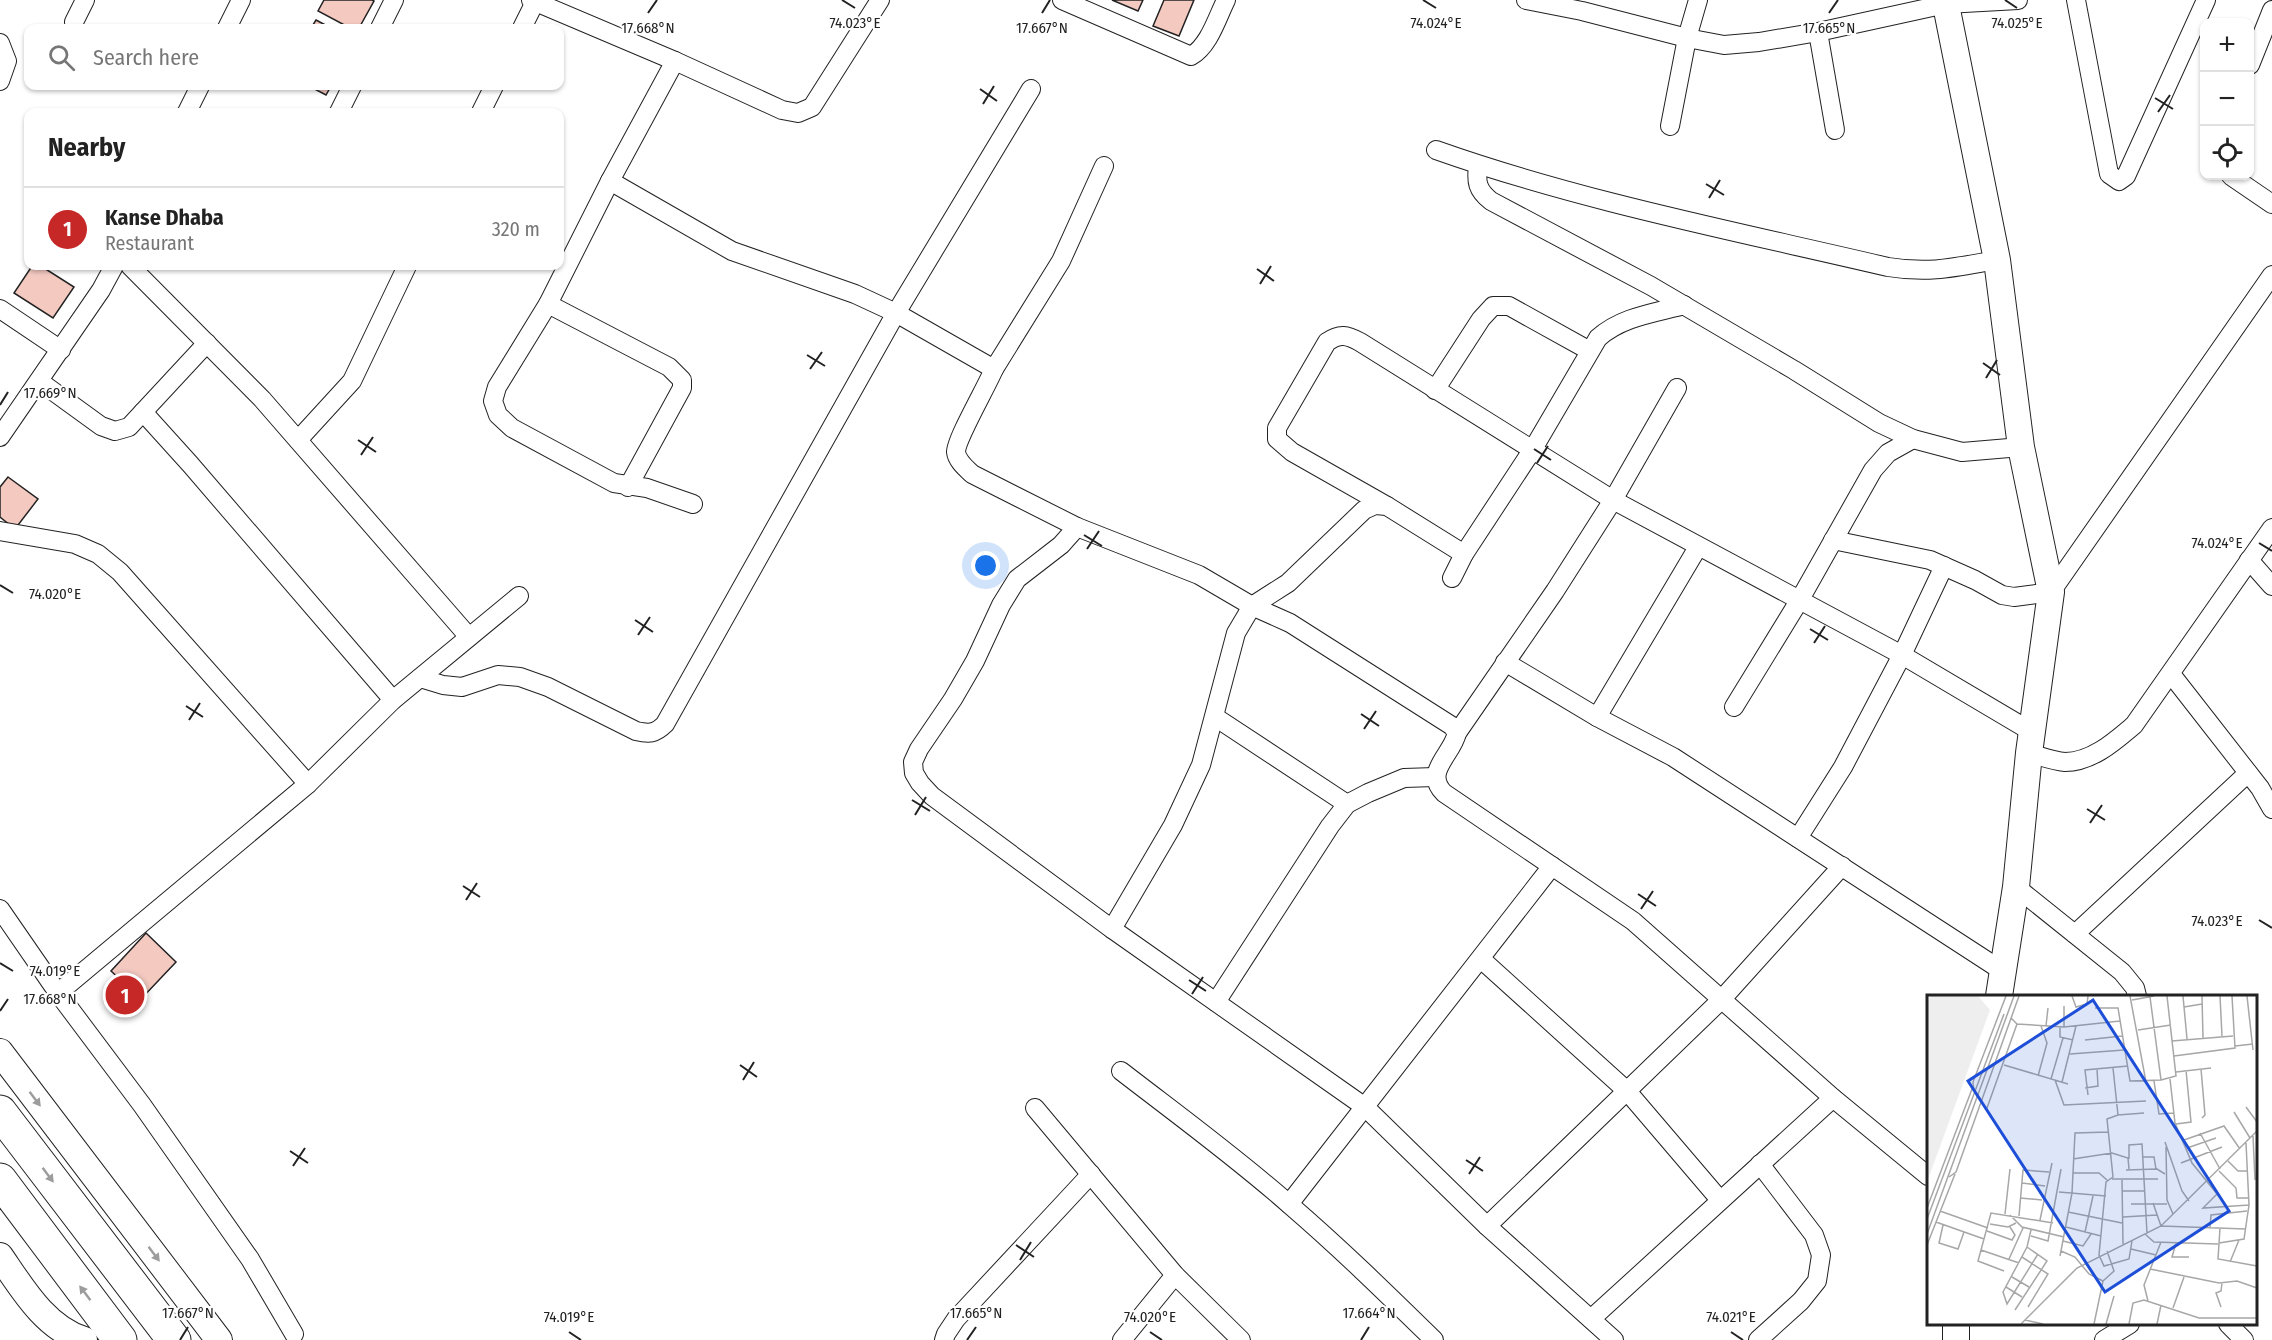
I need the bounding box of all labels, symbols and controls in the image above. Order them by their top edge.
text: 74.023°E [830,14,880,32]
text: 74.024°E [1410,14,1462,32]
text: 74.025°E [1992,14,2042,32]
map controls [2200,18,2254,180]
button: + [2200,18,2254,72]
text: 17.668°N [621,19,675,37]
text: 17.667°N [1016,19,1068,37]
text: 17.665°N [1803,19,1855,37]
search box [24,24,564,90]
icon: search [45,41,78,74]
text: Search here [93,44,199,71]
button: − [2200,72,2254,126]
button: locate [2200,126,2254,180]
text: Nearby [48,132,125,163]
text: Kanse Dhaba [105,204,224,231]
text: 1 [63,217,72,241]
text: 320 m [492,217,540,241]
text: Restaurant [105,231,194,255]
text: 17.669°N [23,384,77,402]
text: 74.024°E [2191,534,2243,552]
your location [971,551,1000,580]
text: 74.020°E [29,585,81,603]
text: 74.023°E [2192,912,2242,930]
text: 74.019°E [30,962,80,980]
pin: 1 [106,972,144,1018]
text: 17.668°N [23,990,77,1008]
inset map [1927,995,2257,1325]
one-way arrow [29,1091,41,1106]
one-way arrow [42,1167,55,1183]
one-way arrow [147,1246,160,1262]
one-way arrow [80,1286,92,1301]
text: 17.667°N [162,1304,214,1322]
text: 17.665°N [950,1304,1002,1322]
text: 17.664°N [1342,1304,1396,1322]
text: 74.019°E [544,1308,594,1326]
text: 74.020°E [1124,1308,1176,1326]
text: 74.021°E [1706,1308,1756,1326]

